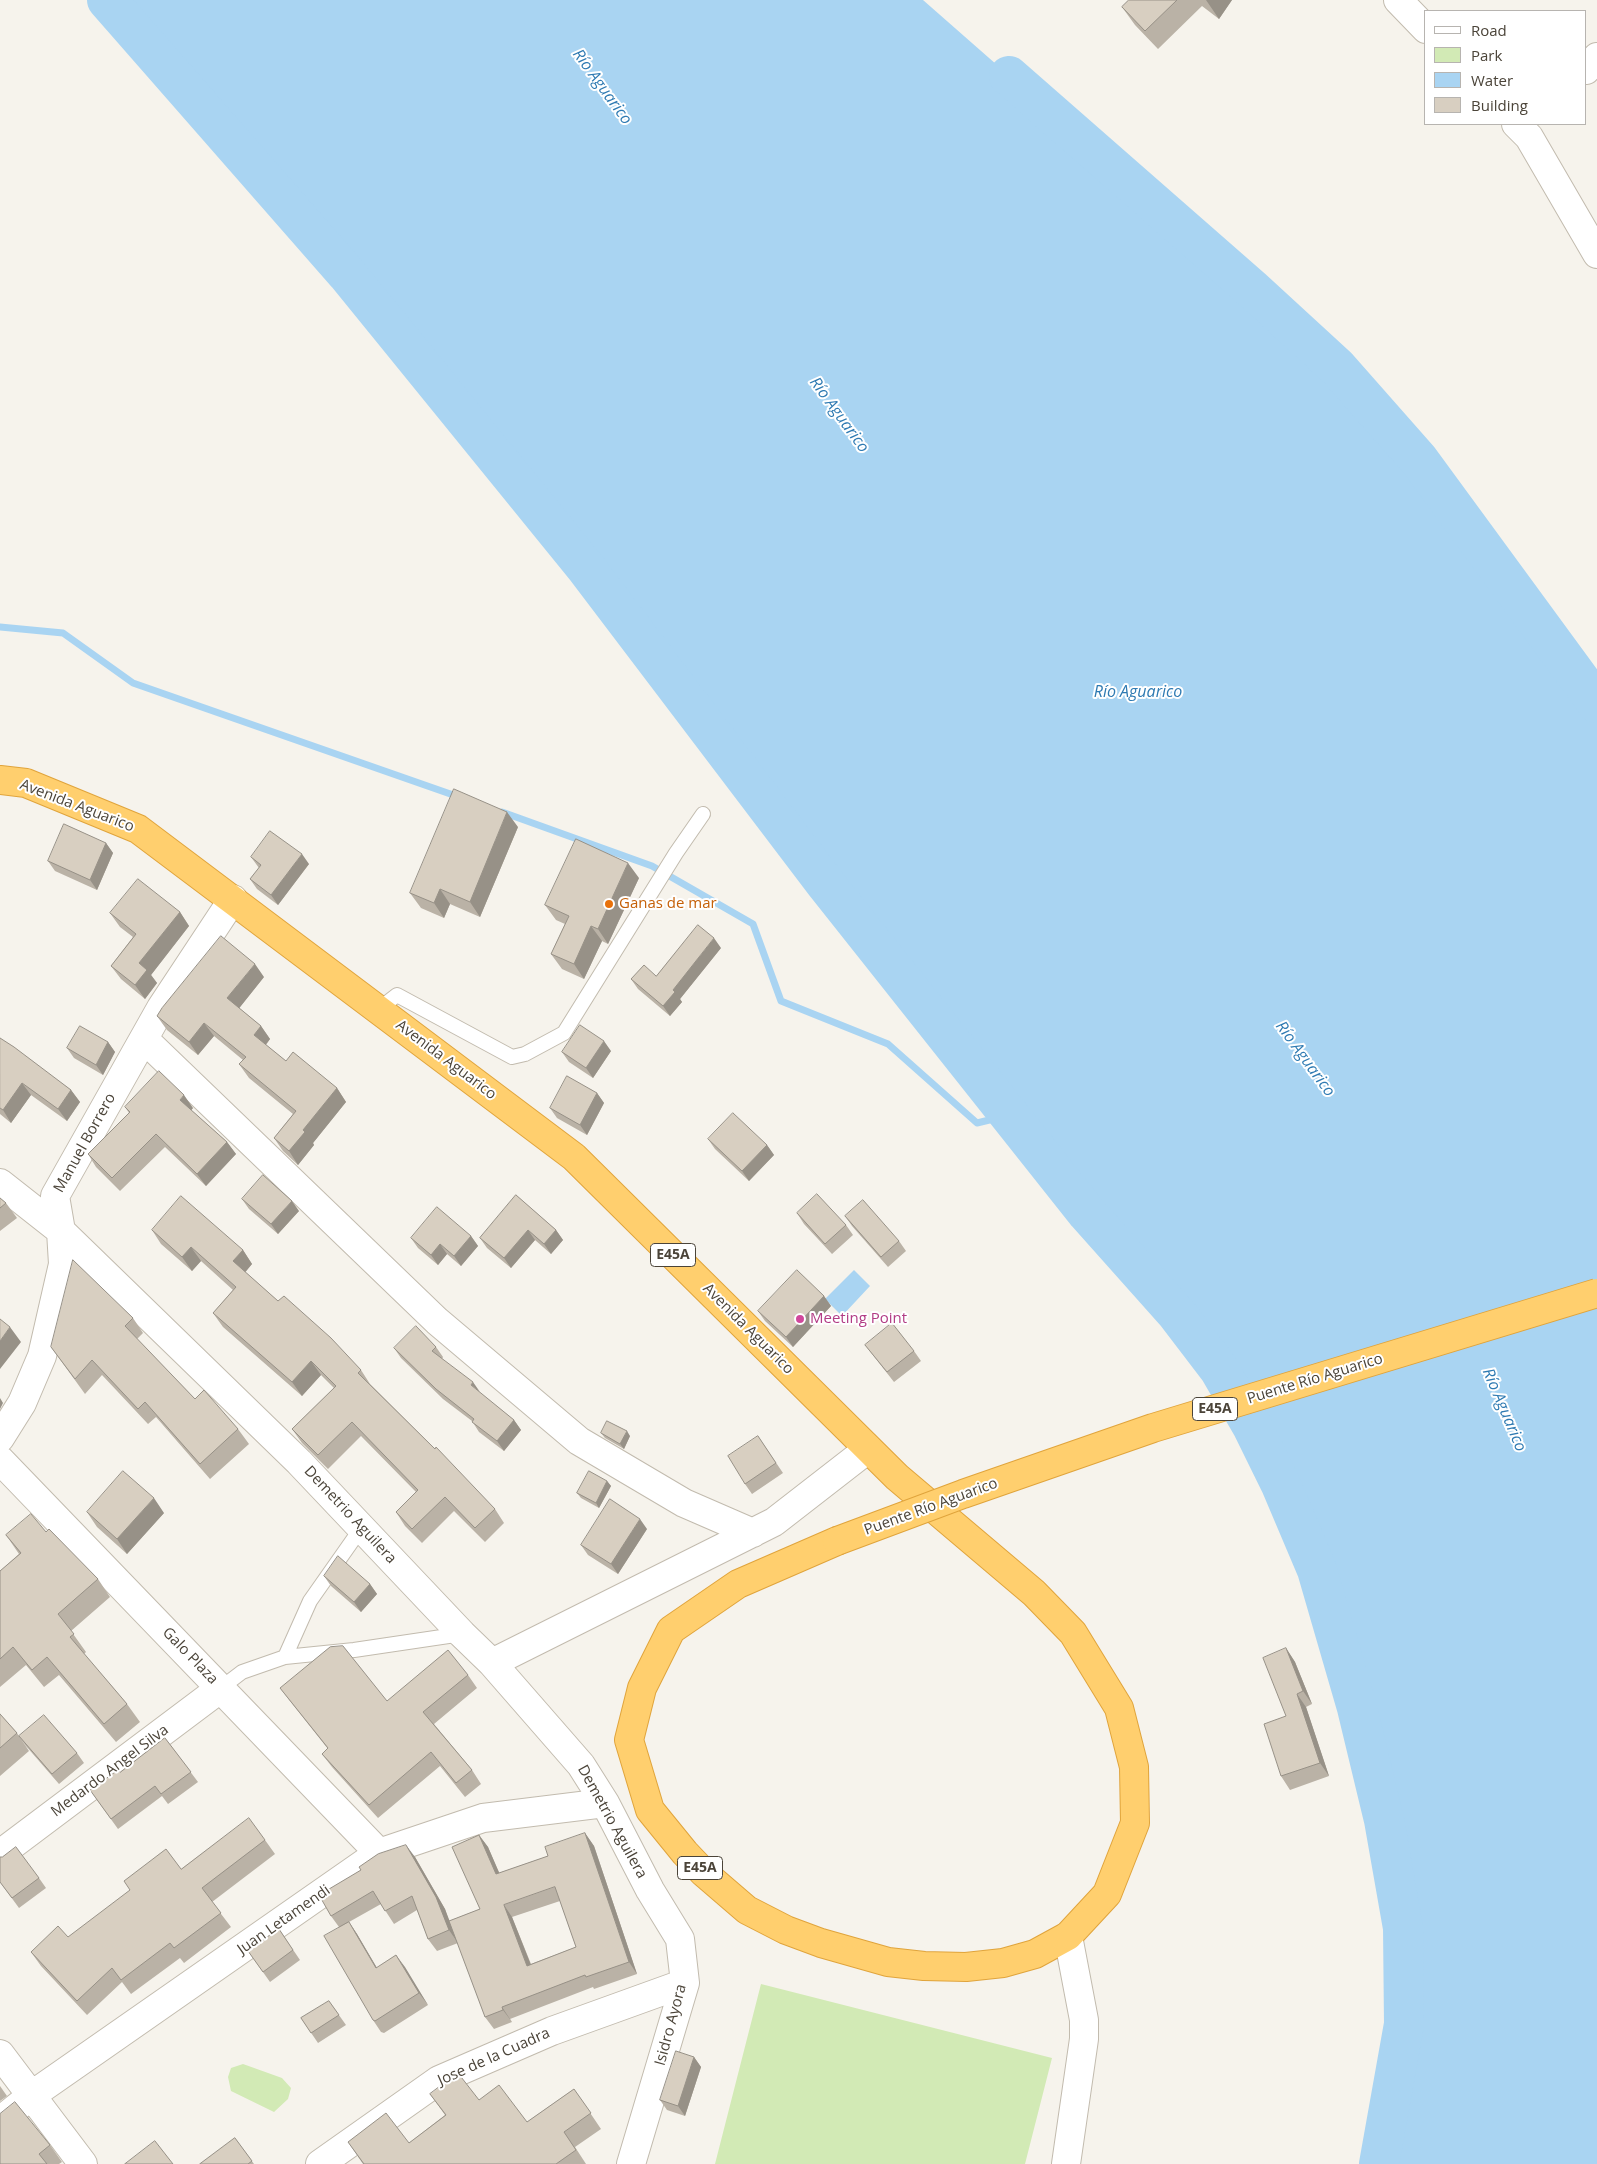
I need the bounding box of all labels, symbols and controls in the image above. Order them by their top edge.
legend [1424,10,1587,125]
text: Road [1471,20,1507,40]
text: Park [1471,45,1502,65]
water label: Río Aguarico [568,46,636,128]
text: Water [1471,70,1513,90]
text: Building [1471,95,1528,115]
water label: Río Aguarico [805,374,873,456]
water label: Río Aguarico [1094,682,1182,702]
street label: Avenida Aguarico [17,776,137,836]
place label: Ganas de mar [619,895,717,913]
marker: Ganas de mar [603,898,615,910]
street label: Avenida Aguarico [392,1016,500,1104]
water label: Río Aguarico [1271,1018,1339,1100]
street label: Manuel Borrero [50,1090,120,1196]
road number: E45A [650,1244,696,1266]
street label: Avenida Aguarico [699,1280,797,1378]
place label: Meeting Point [810,1310,907,1328]
marker: Meeting Point [794,1313,806,1325]
street label: Puente Río Aguarico [1245,1350,1385,1408]
water label: Río Aguarico [1478,1366,1530,1454]
road number: E45A [1192,1398,1238,1420]
street label: Demetrio Aguilera [300,1462,400,1568]
street label: Puente Río Aguarico [862,1474,1000,1540]
street label: Galo Plaza [158,1624,222,1688]
street label: Medardo Angel Silva [48,1721,172,1821]
street label: Demetrio Aguilera [573,1762,651,1882]
road number: E45A [678,1856,722,1880]
street label: Juan Letamendi [234,1881,334,1959]
street label: Isidro Ayora [651,1982,691,2068]
street label: Jose de la Cuadra [435,2024,553,2090]

